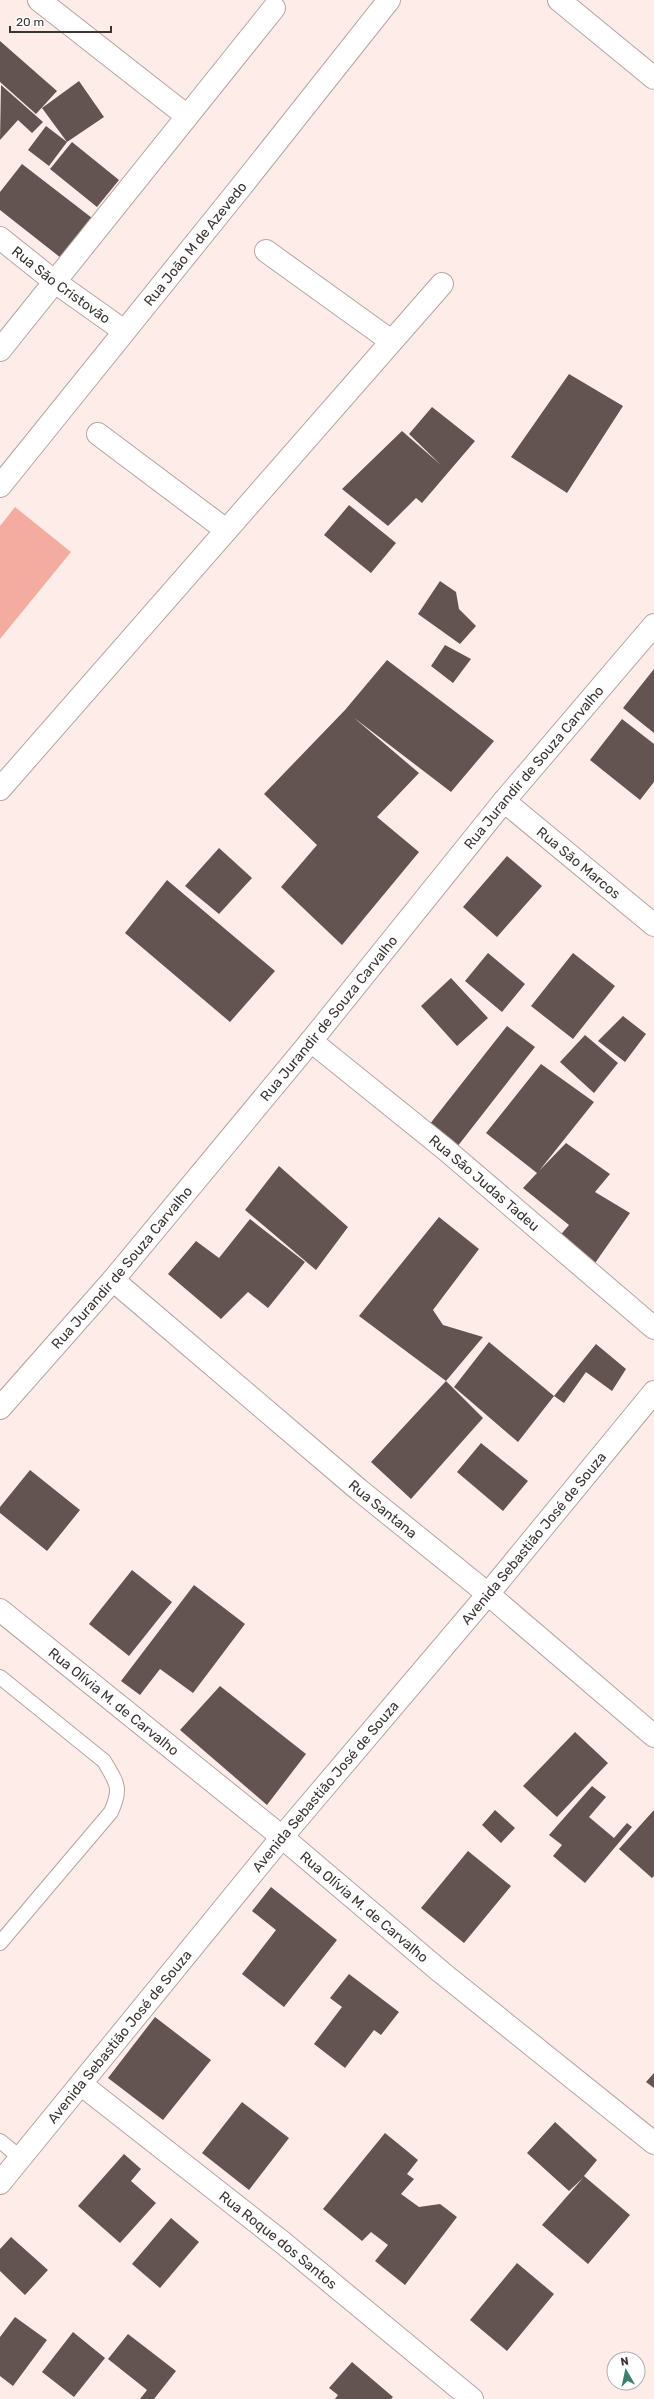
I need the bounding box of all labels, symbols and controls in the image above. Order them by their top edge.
scale bar [10,8,111,34]
text: 20 m [16,15,44,29]
street label: Rua João M de Azevedo [140,179,251,310]
street label: Rua São Cristovão [8,243,113,327]
street label: Rua Jurandir de Souza Carvalho [461,682,608,853]
street label: Rua São Marcos [533,824,624,903]
street label: Rua Jurandir de Souza Carvalho [257,932,401,1105]
street label: Rua São Judas Tadeu [425,1132,543,1235]
street label: Rua Jurandir de Souza Carvalho [48,1183,196,1353]
street label: Avenida Sebastião José de Souza [458,1449,610,1628]
street label: Rua Santana [345,1477,420,1542]
street label: Rua Olívia M. de Carvalho [45,1644,182,1760]
street label: Avenida Sebastião José de Souza [249,1698,403,1876]
street label: Rua Olívia M. de Carvalho [297,1848,431,1966]
street label: Avenida Sebastião José de Souza [44,1947,195,2127]
street label: Rua Roque dos Santos [215,2188,340,2293]
north arrow [606,2351,646,2391]
text: N [620,2355,630,2369]

